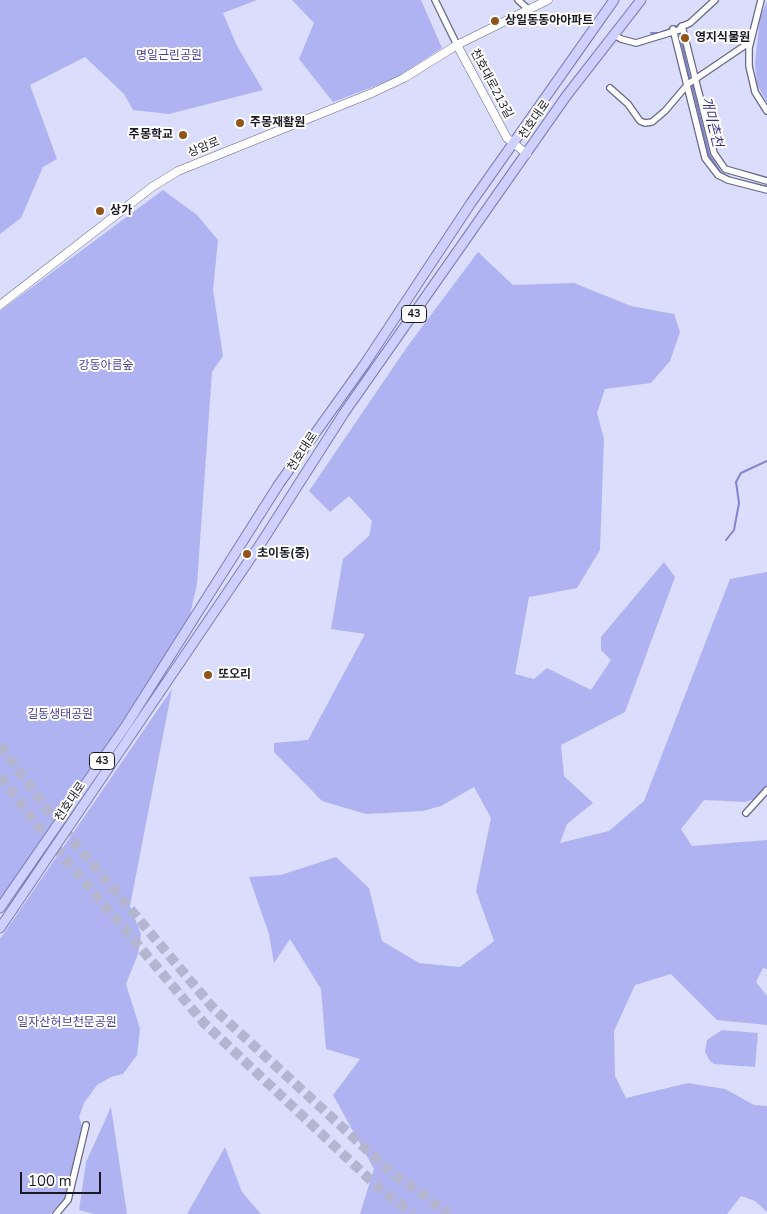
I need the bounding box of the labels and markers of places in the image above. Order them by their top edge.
place label: 상일동동아아파트 [505,14,593,28]
marker: 상일동동아아파트 [489,15,501,27]
place label: 영지식물원 [695,31,750,45]
marker: 영지식물원 [679,32,691,44]
place label: 주몽재활원 [250,116,305,130]
marker: 주몽재활원 [234,117,246,129]
place label: 주몽학교 [129,128,173,142]
marker: 주몽학교 [177,129,189,141]
place label: 상가 [110,204,132,218]
marker: 상가 [94,205,106,217]
place label: 초이동(중) [257,547,310,561]
marker: 초이동(중) [241,548,253,560]
place label: 또오리 [218,668,251,682]
marker: 또오리 [202,669,214,681]

